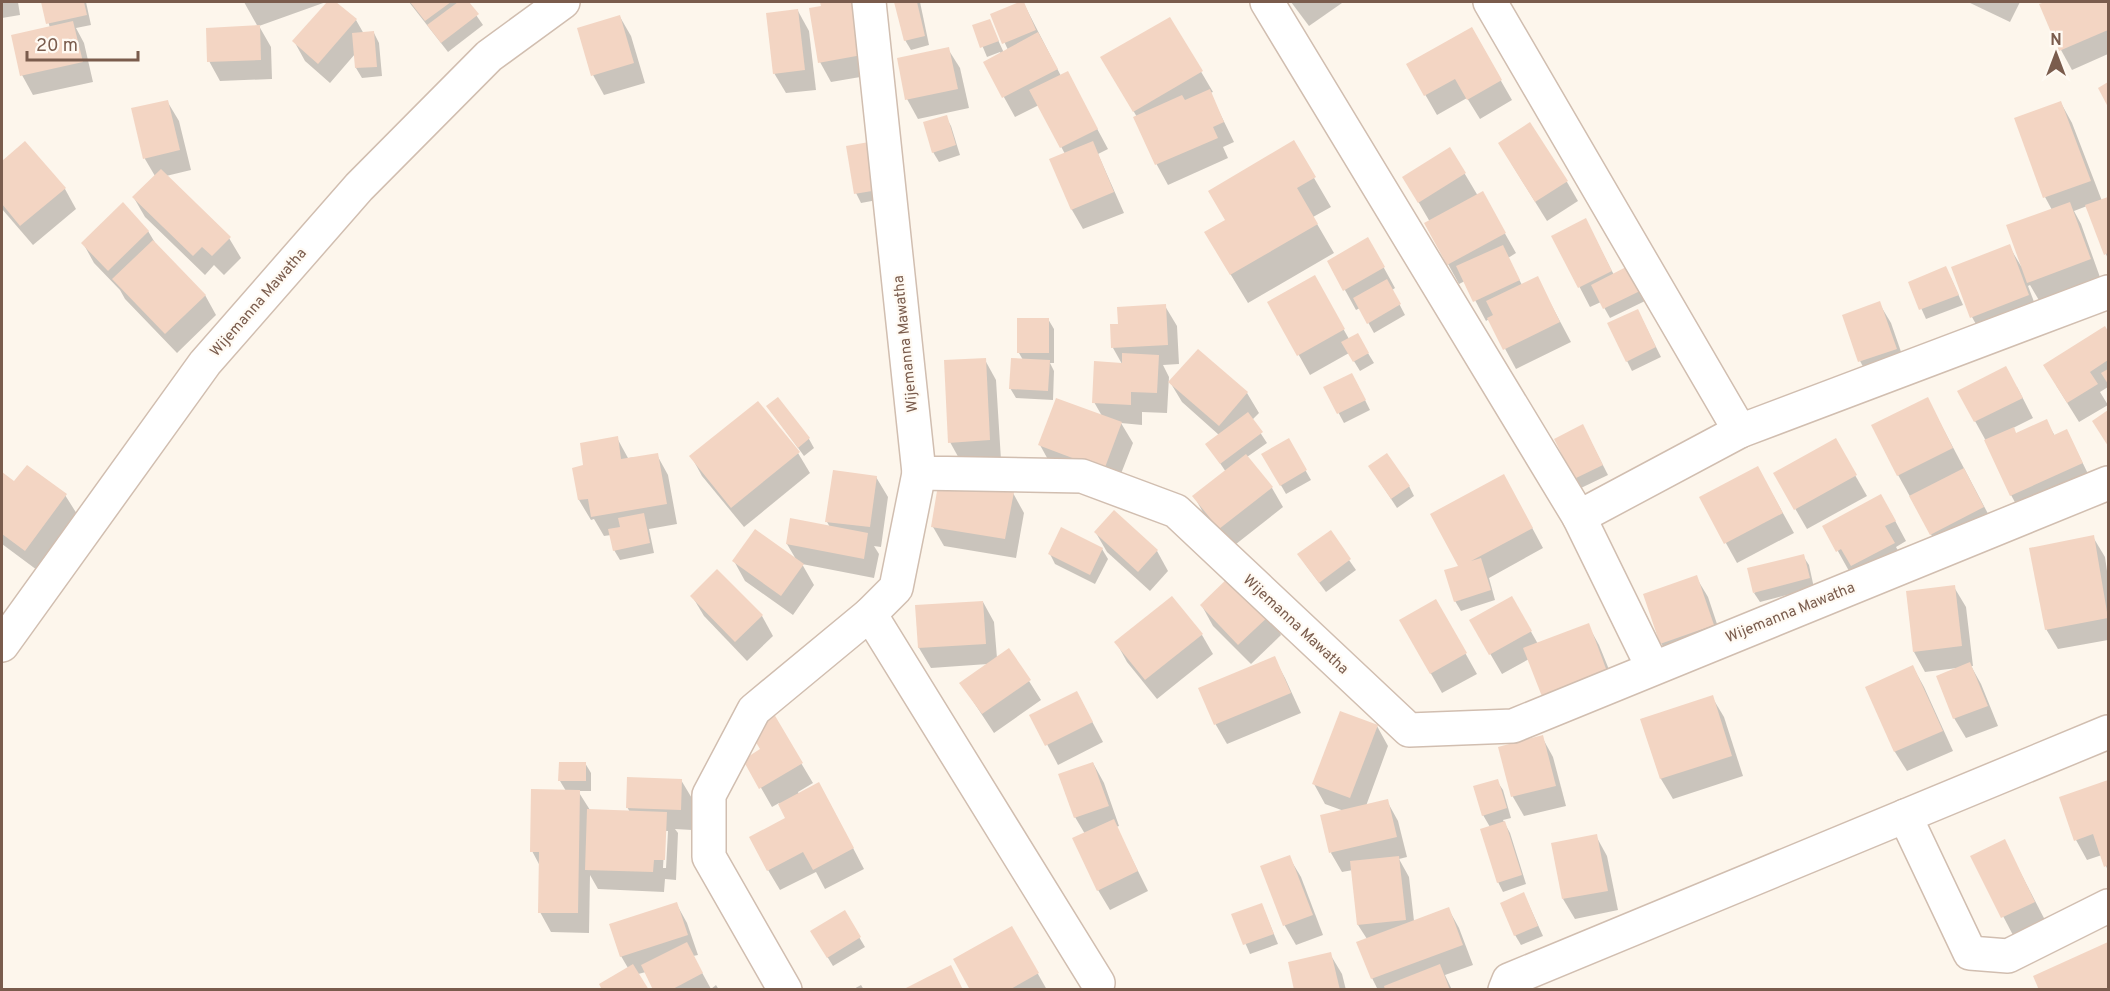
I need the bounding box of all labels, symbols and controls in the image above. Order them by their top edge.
scale bar [27,24,138,62]
north arrow [2026,24,2086,84]
text: N [2050,31,2062,51]
text: 20 m [36,35,78,58]
street label: Wijemanna Mawatha [207,245,311,361]
street label: Wijemanna Mawatha [890,274,923,413]
street label: Wijemanna Mawatha [1238,571,1352,679]
street label: Wijemanna Mawatha [1723,579,1858,648]

